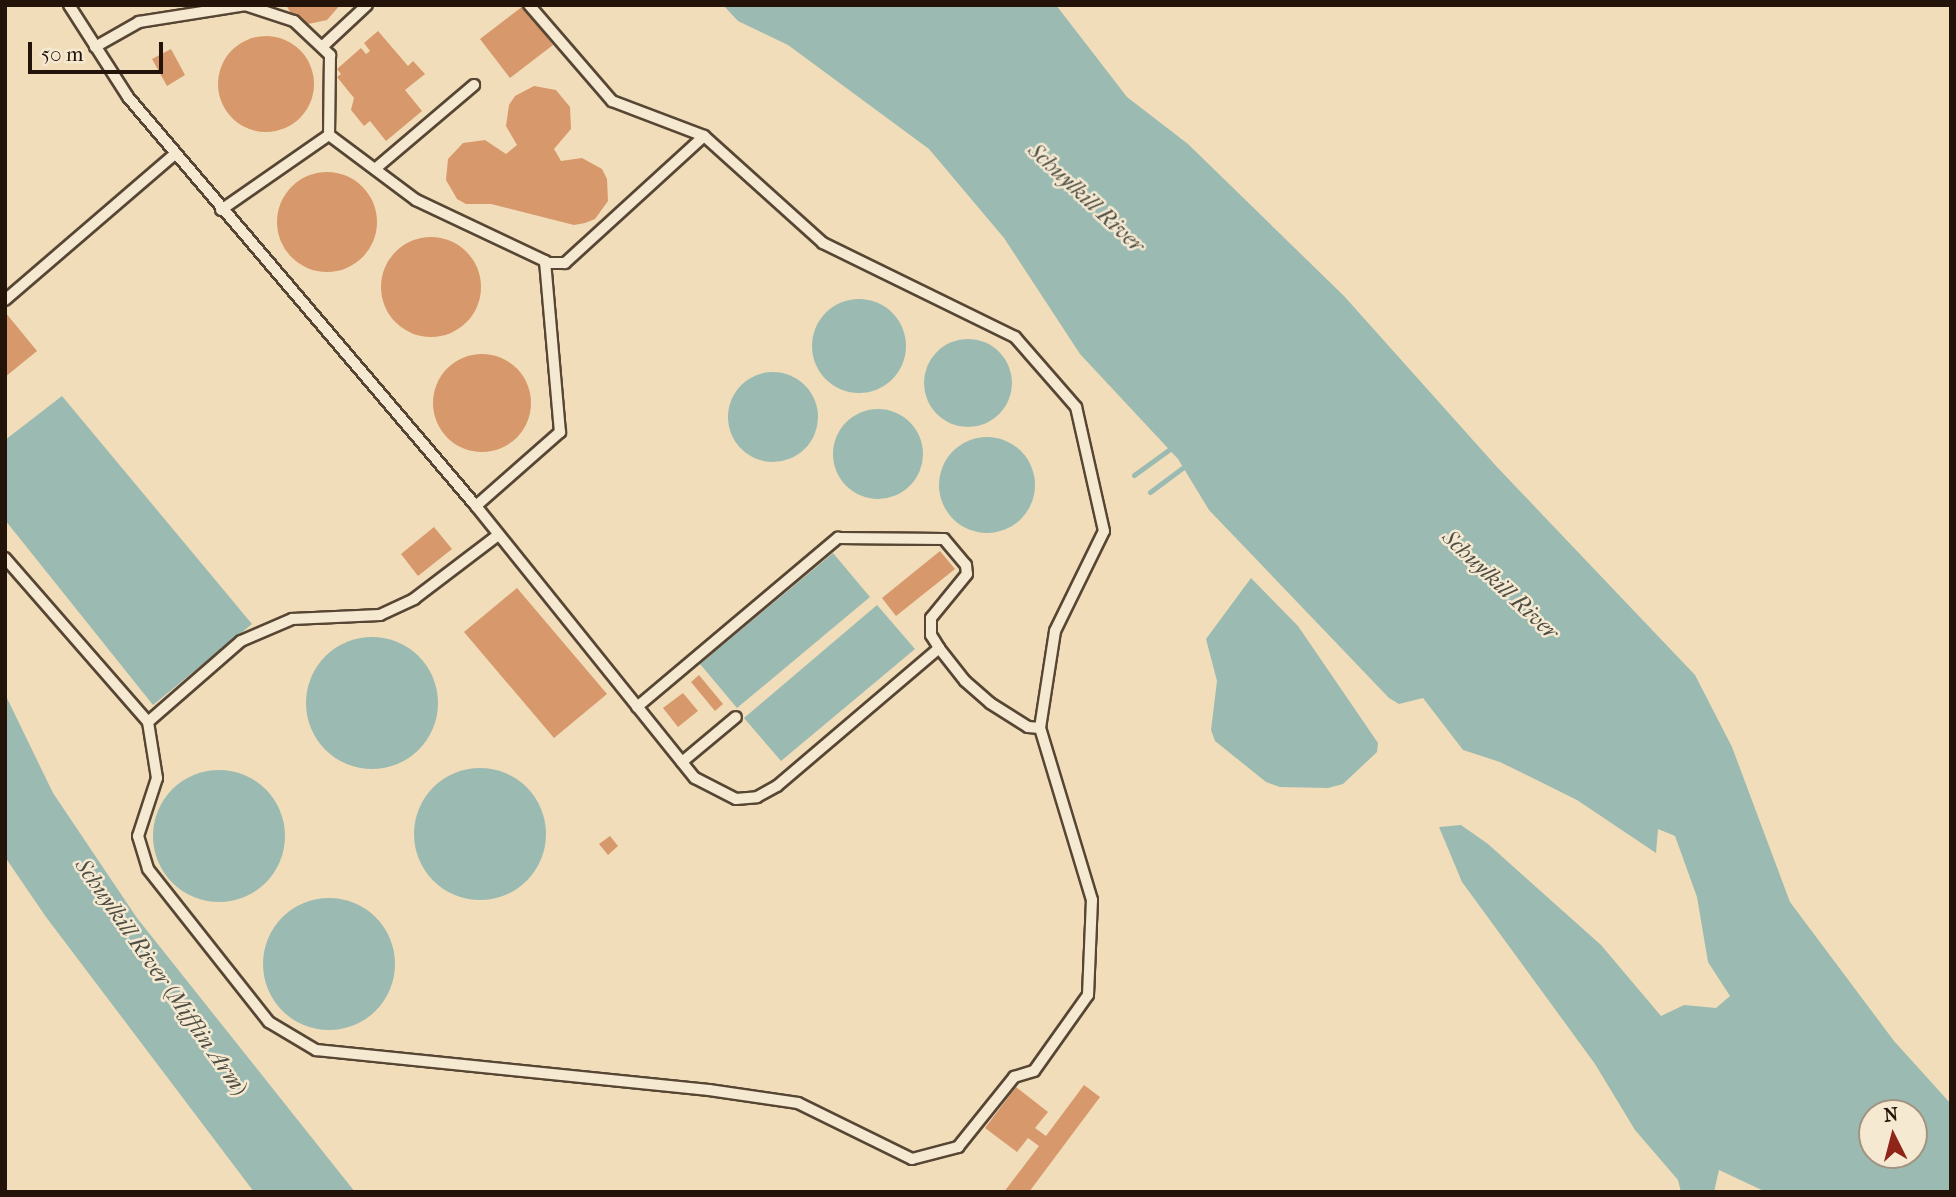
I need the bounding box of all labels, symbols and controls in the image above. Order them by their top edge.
scale bar [32,28,166,72]
text: 50 m [41,42,84,66]
water label: Schuylkill River [1022,137,1150,259]
water label: Schuylkill River [1436,524,1564,646]
water label: Schuylkill River (Mifflin Arm) [69,853,253,1101]
north arrow [1858,1099,1928,1169]
text: N [1883,1103,1899,1127]

